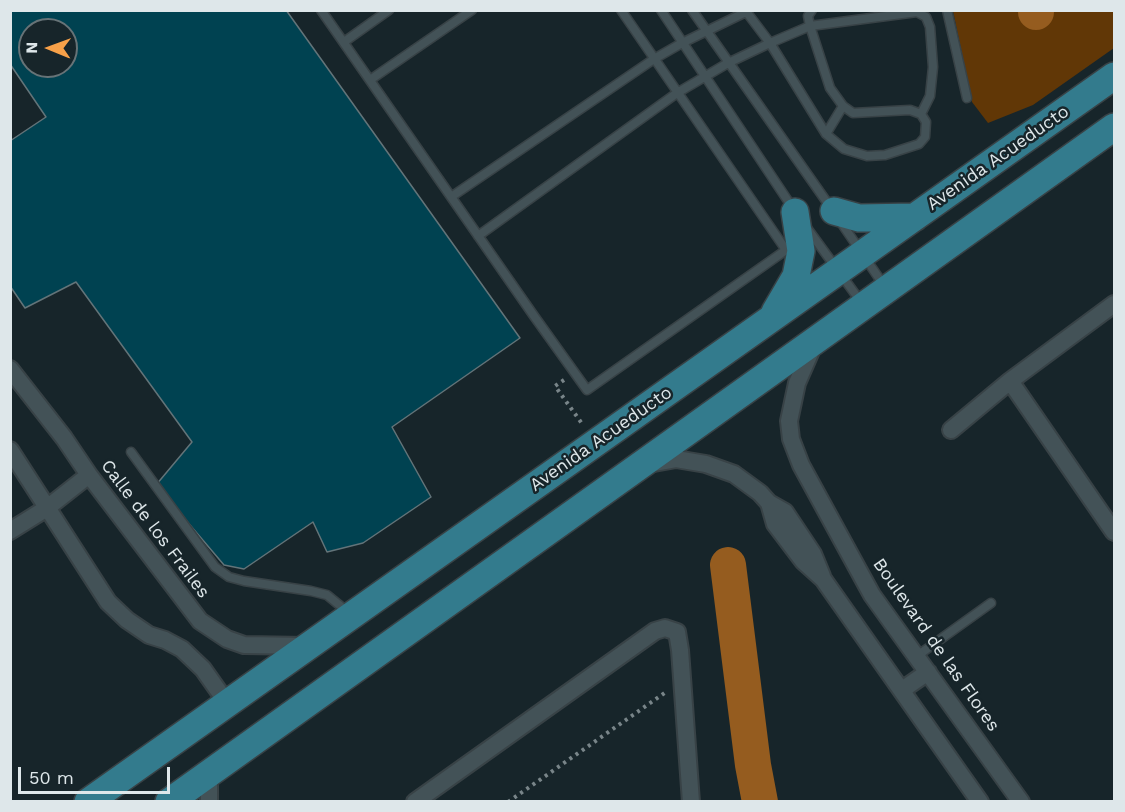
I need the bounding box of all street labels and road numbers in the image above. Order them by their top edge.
street label: Avenida Acueducto [923,101,1073,215]
street label: Avenida Acueducto [526,382,676,496]
street label: Calle de los Frailes [96,456,214,602]
street label: Boulevard de las Flores [868,554,1004,736]

